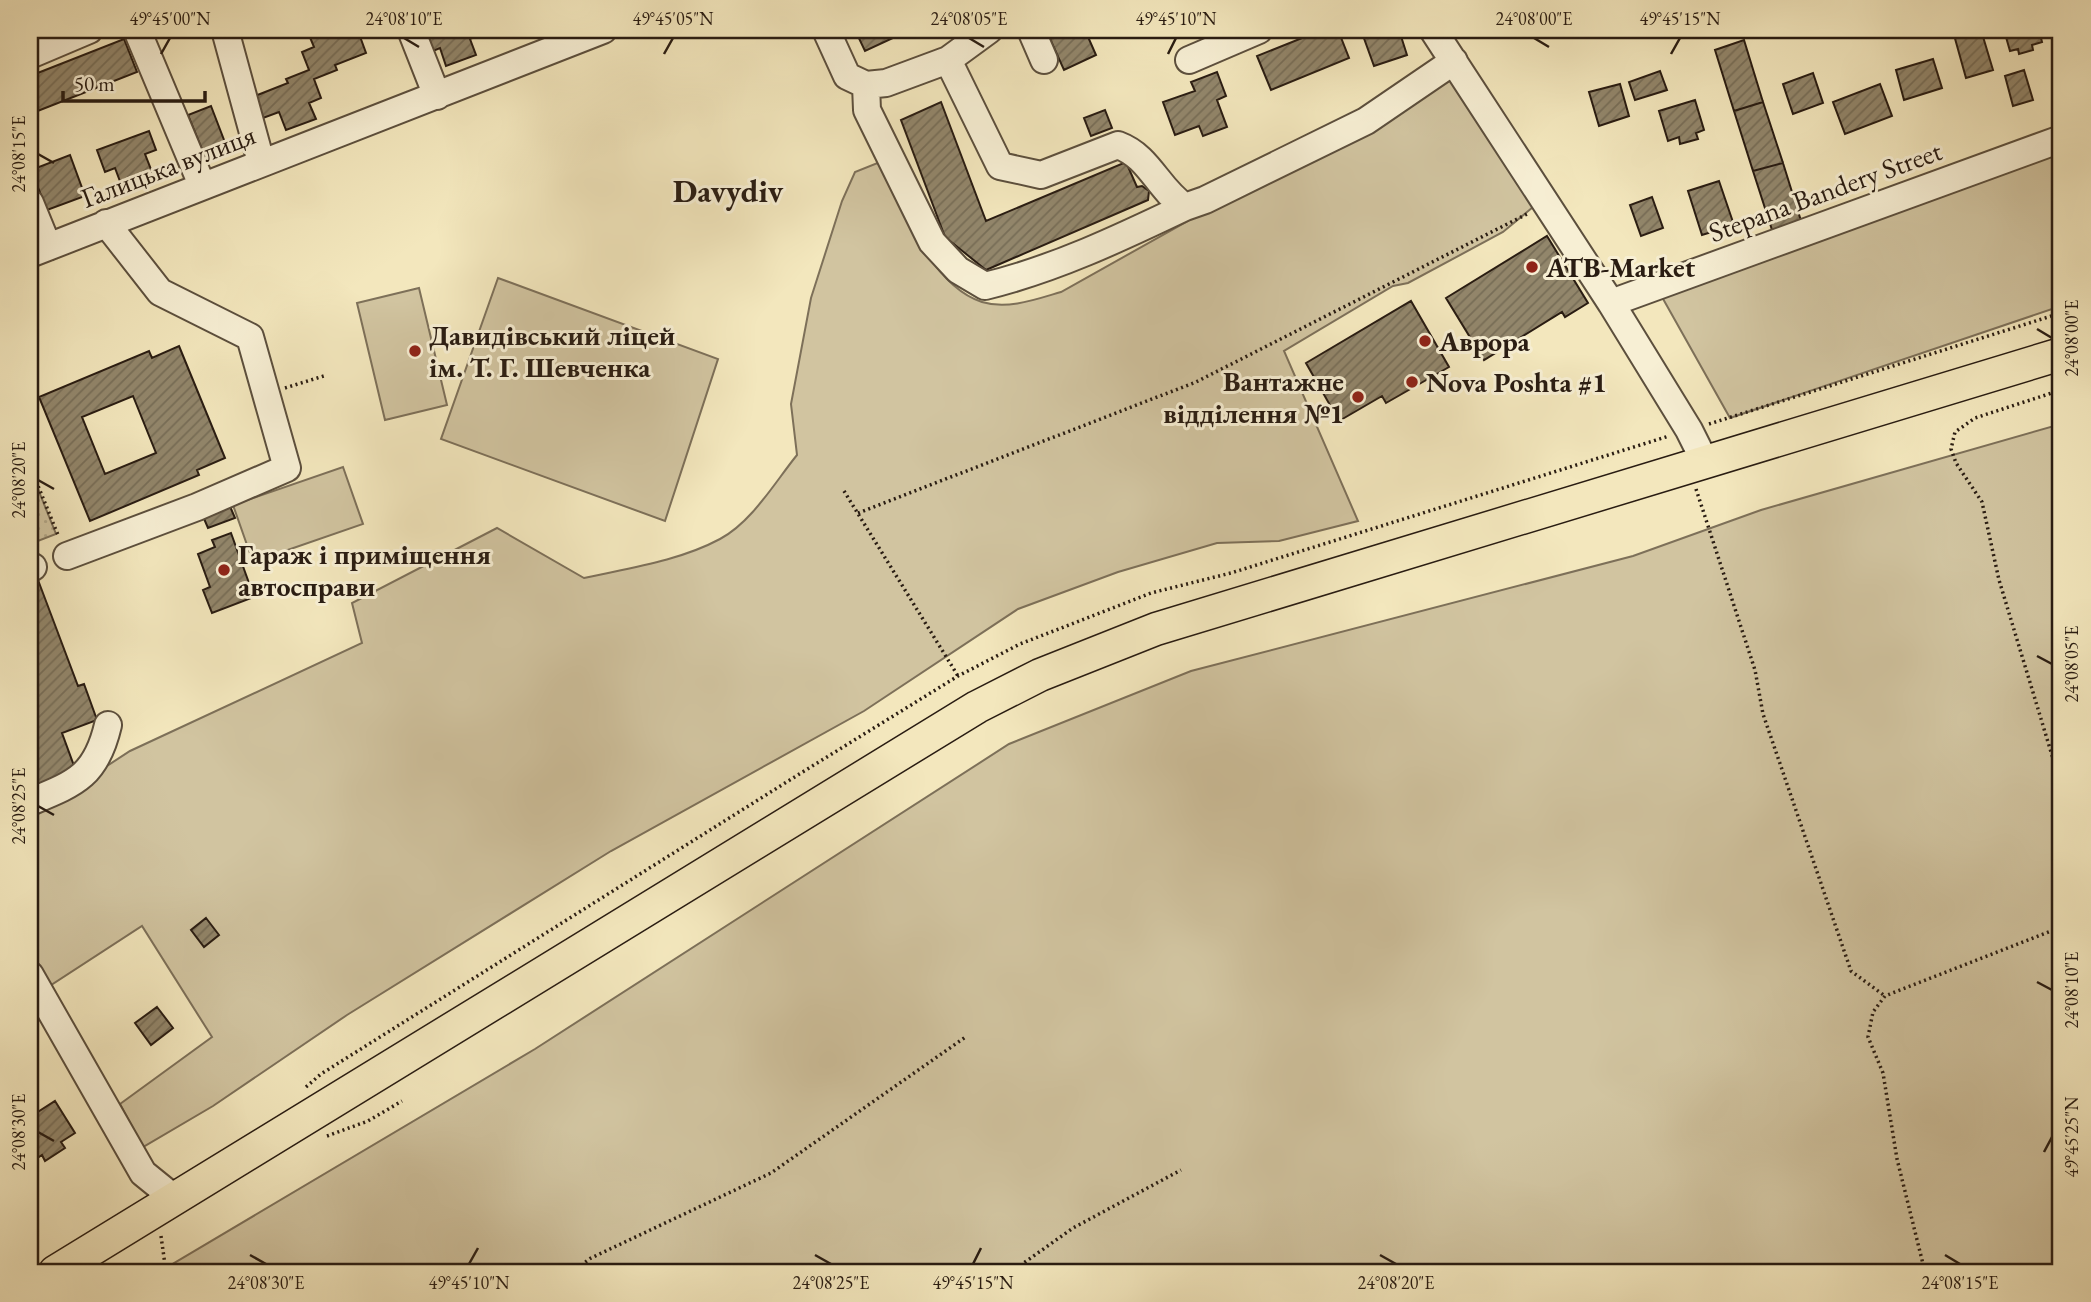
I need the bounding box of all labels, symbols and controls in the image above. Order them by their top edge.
text: 49°45'00"N [130,7,211,30]
text: 24°08'10"E [366,7,442,30]
text: 49°45'05"N [633,7,714,30]
text: 24°08'05"E [931,7,1007,30]
text: 49°45'10"N [1136,7,1217,30]
text: 24°08'00"E [1496,7,1572,30]
text: 49°45'15"N [1640,7,1721,30]
scale bar [63,60,205,104]
text: 50 m [74,70,115,97]
text: 24°08'15"E [7,116,30,192]
street label: Галицька вулиця [76,116,260,216]
street label: Stepana Bandery Street [1703,132,1947,250]
district label: Davydiv [673,170,784,212]
place label: ATB-Market [1545,249,1696,285]
marker: ATB-Market [1524,259,1540,275]
text: 24°08'00"E [2060,300,2083,376]
place label: Давидівський ліцей ім. Т. Г. Шевченка [429,317,675,385]
place label: Аврора [1438,323,1531,359]
marker: Аврора [1417,333,1433,349]
marker: Давидівський ліцей ім. Т. Г. Шевченка [407,343,423,359]
place label: Вантажне відділення №1 [1163,363,1344,431]
place label: Nova Poshta #1 [1426,364,1607,400]
marker: Nova Poshta #1 [1404,374,1420,390]
marker: Вантажне відділення №1 [1350,389,1366,405]
text: 24°08'20"E [7,442,30,518]
place label: Гараж і приміщення автосправи [238,536,491,604]
marker: Гараж і приміщення автосправи [216,562,232,578]
text: 24°08'05"E [2060,626,2083,702]
text: 24°08'25"E [7,768,30,844]
text: 24°08'10"E [2060,952,2083,1028]
text: 24°08'30"E [7,1094,30,1170]
text: 49°45'25"N [2060,1096,2083,1177]
text: 24°08'30"E [228,1271,304,1294]
text: 49°45'10"N [429,1271,510,1294]
text: 24°08'25"E [793,1271,869,1294]
text: 49°45'15"N [933,1271,1014,1294]
text: 24°08'20"E [1358,1271,1434,1294]
text: 24°08'15"E [1922,1271,1998,1294]

